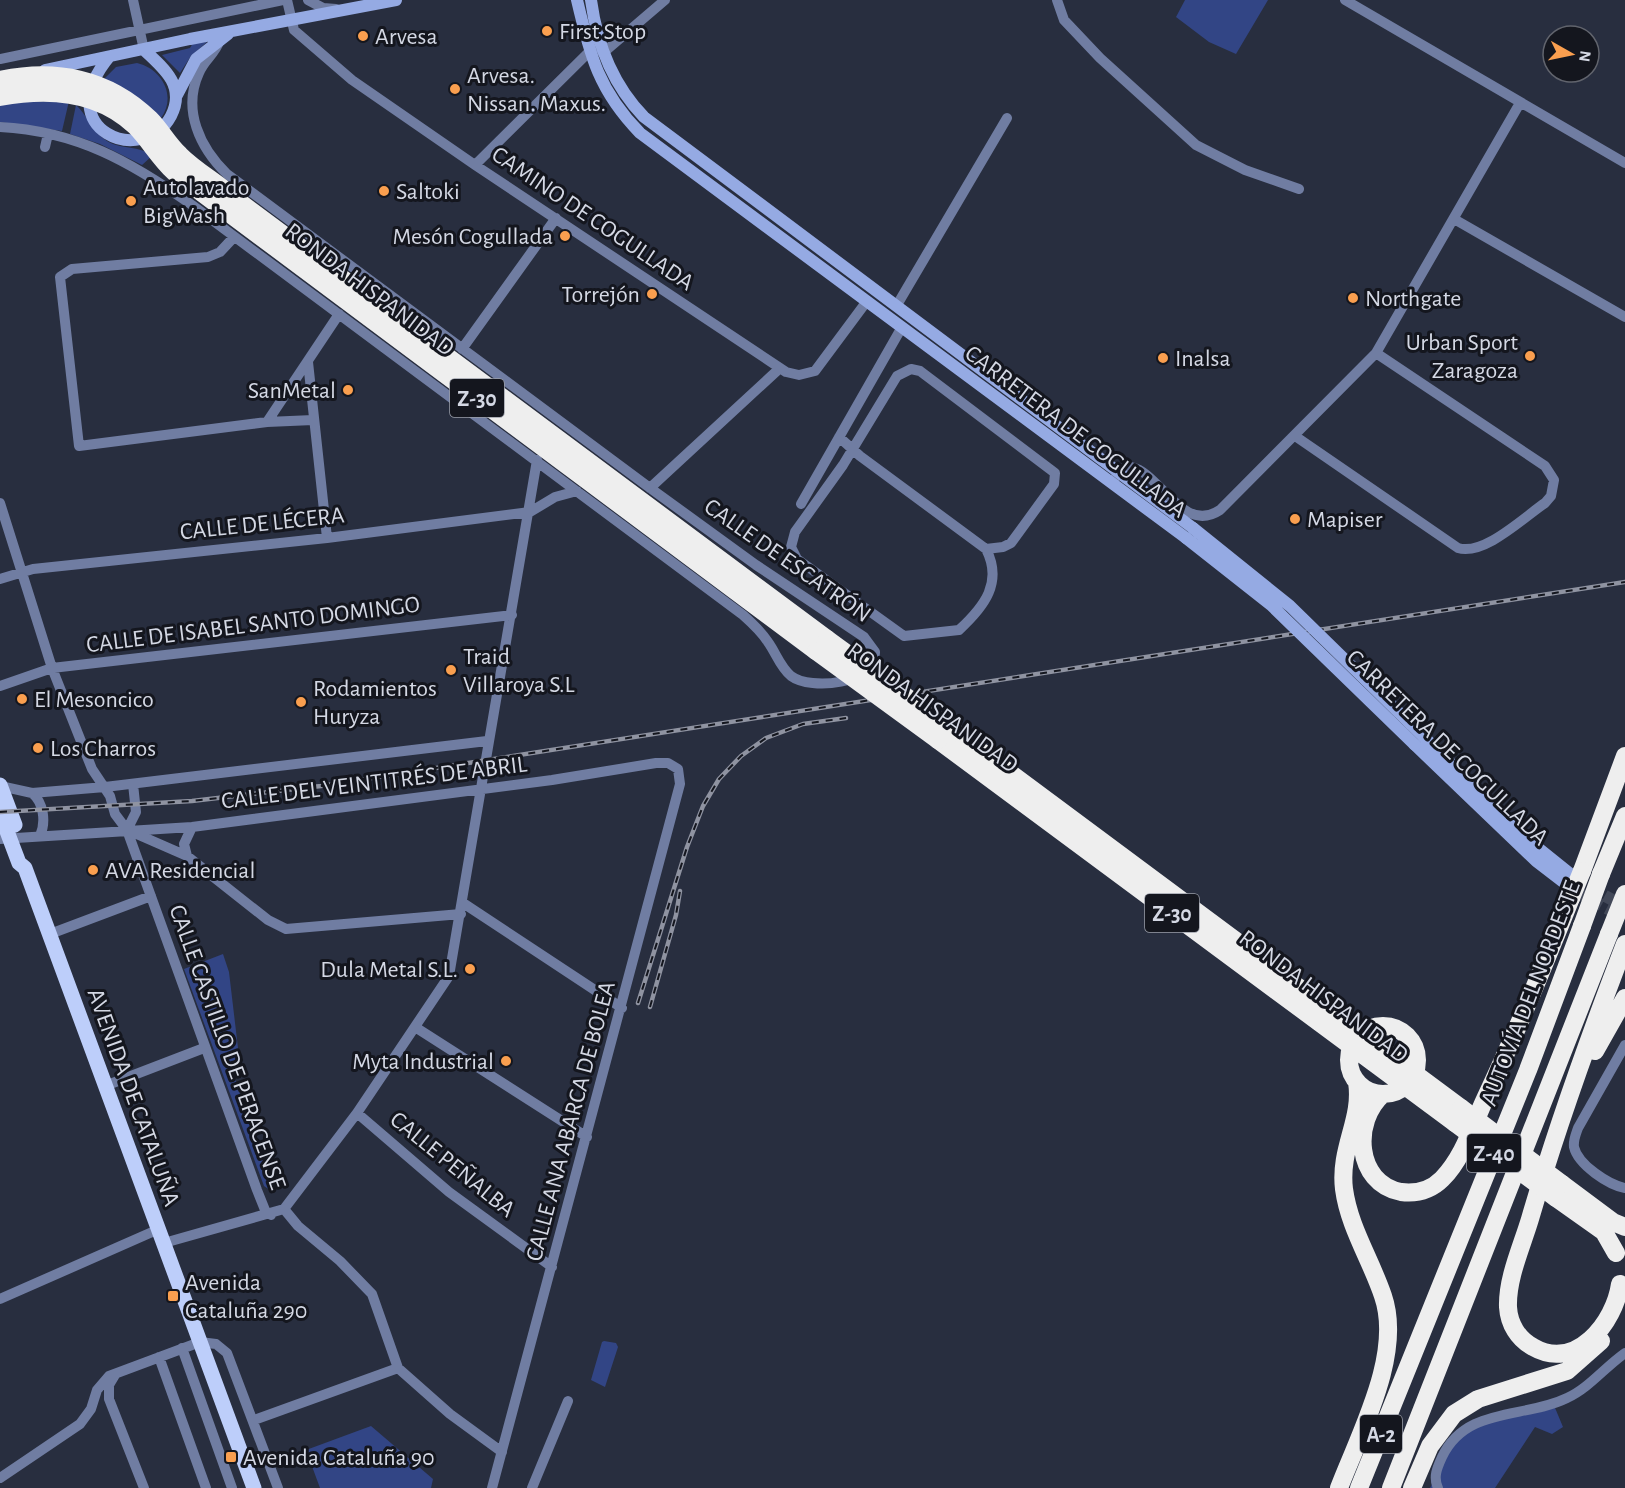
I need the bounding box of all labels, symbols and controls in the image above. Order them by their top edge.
place label: First Stop [559,20,646,44]
marker: First Stop [540,24,554,38]
north arrow [1541,24,1601,84]
place label: Arvesa [375,25,438,49]
marker: Arvesa [356,29,370,43]
text: N [1576,49,1594,63]
place label: Arvesa. Nissan. Maxus. [467,64,606,116]
marker: Arvesa. Nissan. Maxus. [448,82,462,96]
street label: CAMINO DE COGULLADA [487,142,698,295]
place label: Autolavado BigWash [143,176,250,228]
place label: Saltoki [396,180,460,204]
marker: Saltoki [377,184,391,198]
marker: Autolavado BigWash [124,194,138,208]
street label: RONDA HISPANIDAD [281,219,458,361]
place label: Mesón Cogullada [393,225,553,249]
marker: Mesón Cogullada [558,229,572,243]
place label: Torrejón [561,283,640,307]
marker: Torrejón [645,287,659,301]
place label: Northgate [1365,287,1461,311]
marker: Northgate [1346,291,1360,305]
place label: Urban Sport Zaragoza [1406,331,1518,383]
street label: CARRETERA DE COGULLADA [960,341,1191,523]
place label: Inalsa [1175,347,1231,371]
marker: Urban Sport Zaragoza [1523,349,1537,363]
marker: Inalsa [1156,351,1170,365]
place label: SanMetal [248,379,336,403]
road number: Z-30 [450,379,504,417]
marker: SanMetal [341,383,355,397]
street label: CALLE DE ESCATRÓN [700,493,876,627]
street label: CALLE DE LÉCERA [178,501,346,545]
place label: Mapiser [1307,508,1383,532]
marker: Mapiser [1288,512,1302,526]
street label: CALLE DE ISABEL SANTO DOMINGO [85,593,421,657]
street label: RONDA HISPANIDAD [843,638,1022,778]
place label: Traid Villaroya S.L [463,645,574,697]
street label: CARRETERA DE COGULLADA [1342,645,1553,850]
marker: Traid Villaroya S.L [444,663,458,677]
place label: Rodamientos Huryza [313,677,437,729]
place label: El Mesoncico [34,688,154,712]
marker: El Mesoncico [15,692,29,706]
marker: Rodamientos Huryza [294,695,308,709]
place label: Los Charros [50,737,156,761]
marker: Los Charros [31,741,45,755]
street label: CALLE DEL VEINTITRÉS DE ABRIL [220,750,528,814]
place label: AVA Residencial [105,859,255,883]
marker: AVA Residencial [86,863,100,877]
street label: AUTOVÍA DEL NORDESTE [1475,876,1585,1109]
road number: Z-30 [1145,894,1199,932]
street label: CALLE CASTILLO DE PERACENSE [164,902,290,1193]
street label: RONDA HISPANIDAD [1235,926,1412,1068]
place label: Dula Metal S.L. [320,958,458,982]
marker: Dula Metal S.L. [463,962,477,976]
street label: CALLE ANA ABARCA DE BOLEA [522,979,620,1264]
street label: AVENIDA DE CATALUÑA [82,985,186,1210]
place label: Myta Industrial [352,1050,494,1074]
marker: Myta Industrial [499,1054,513,1068]
street label: CALLE PEÑALBA [385,1106,521,1222]
road number: Z-40 [1467,1134,1521,1172]
place label: Avenida Cataluña 290 [185,1271,308,1323]
marker: Avenida Cataluña 290 [166,1289,180,1303]
road number: A-2 [1360,1415,1402,1453]
place label: Avenida Cataluña 90 [243,1446,435,1470]
marker: Avenida Cataluña 90 [224,1450,238,1464]

